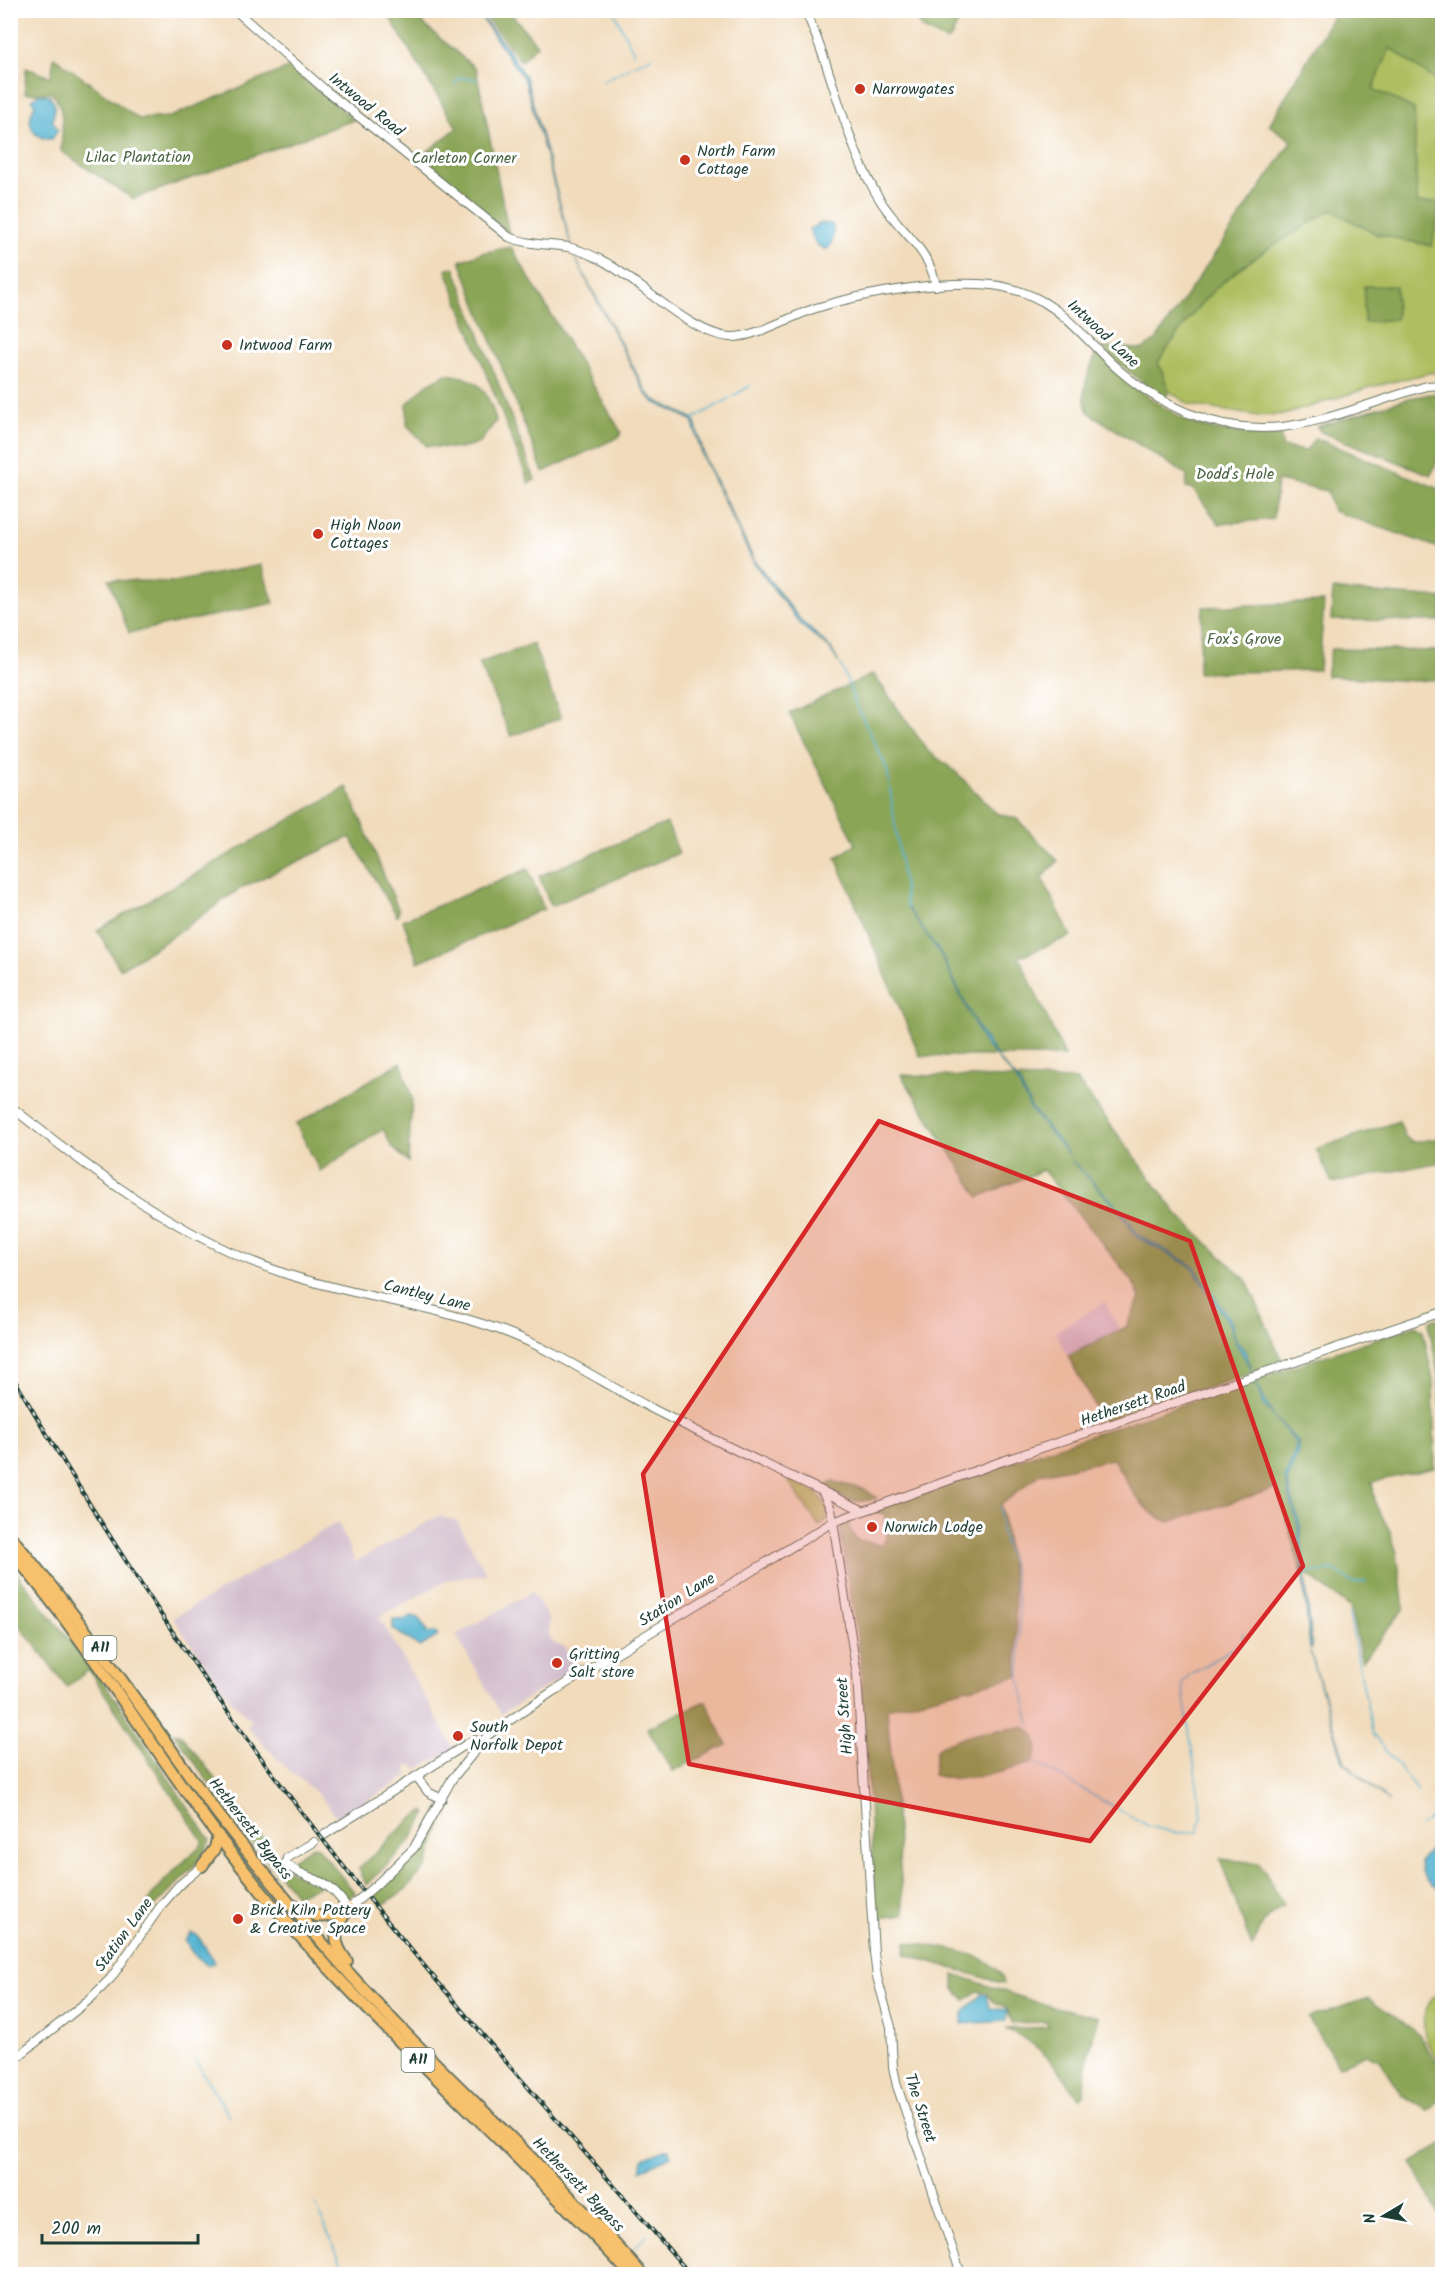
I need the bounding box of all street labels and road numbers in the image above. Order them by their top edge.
street label: Intwood Road [323,67,410,144]
street label: Intwood Lane [1061,294,1145,374]
street label: Cantley Lane [381,1273,473,1319]
street label: Hethersett Road [1077,1374,1190,1434]
street label: Station Lane [634,1567,720,1633]
road number: A11 [84,1636,116,1660]
street label: High Street [830,1676,860,1756]
street label: Hethersett Bypass [202,1772,298,1886]
street label: Station Lane [89,1893,159,1977]
road number: A11 [402,2048,434,2072]
street label: The Street [897,2070,943,2147]
street label: Hethersett Bypass [526,2132,630,2239]

